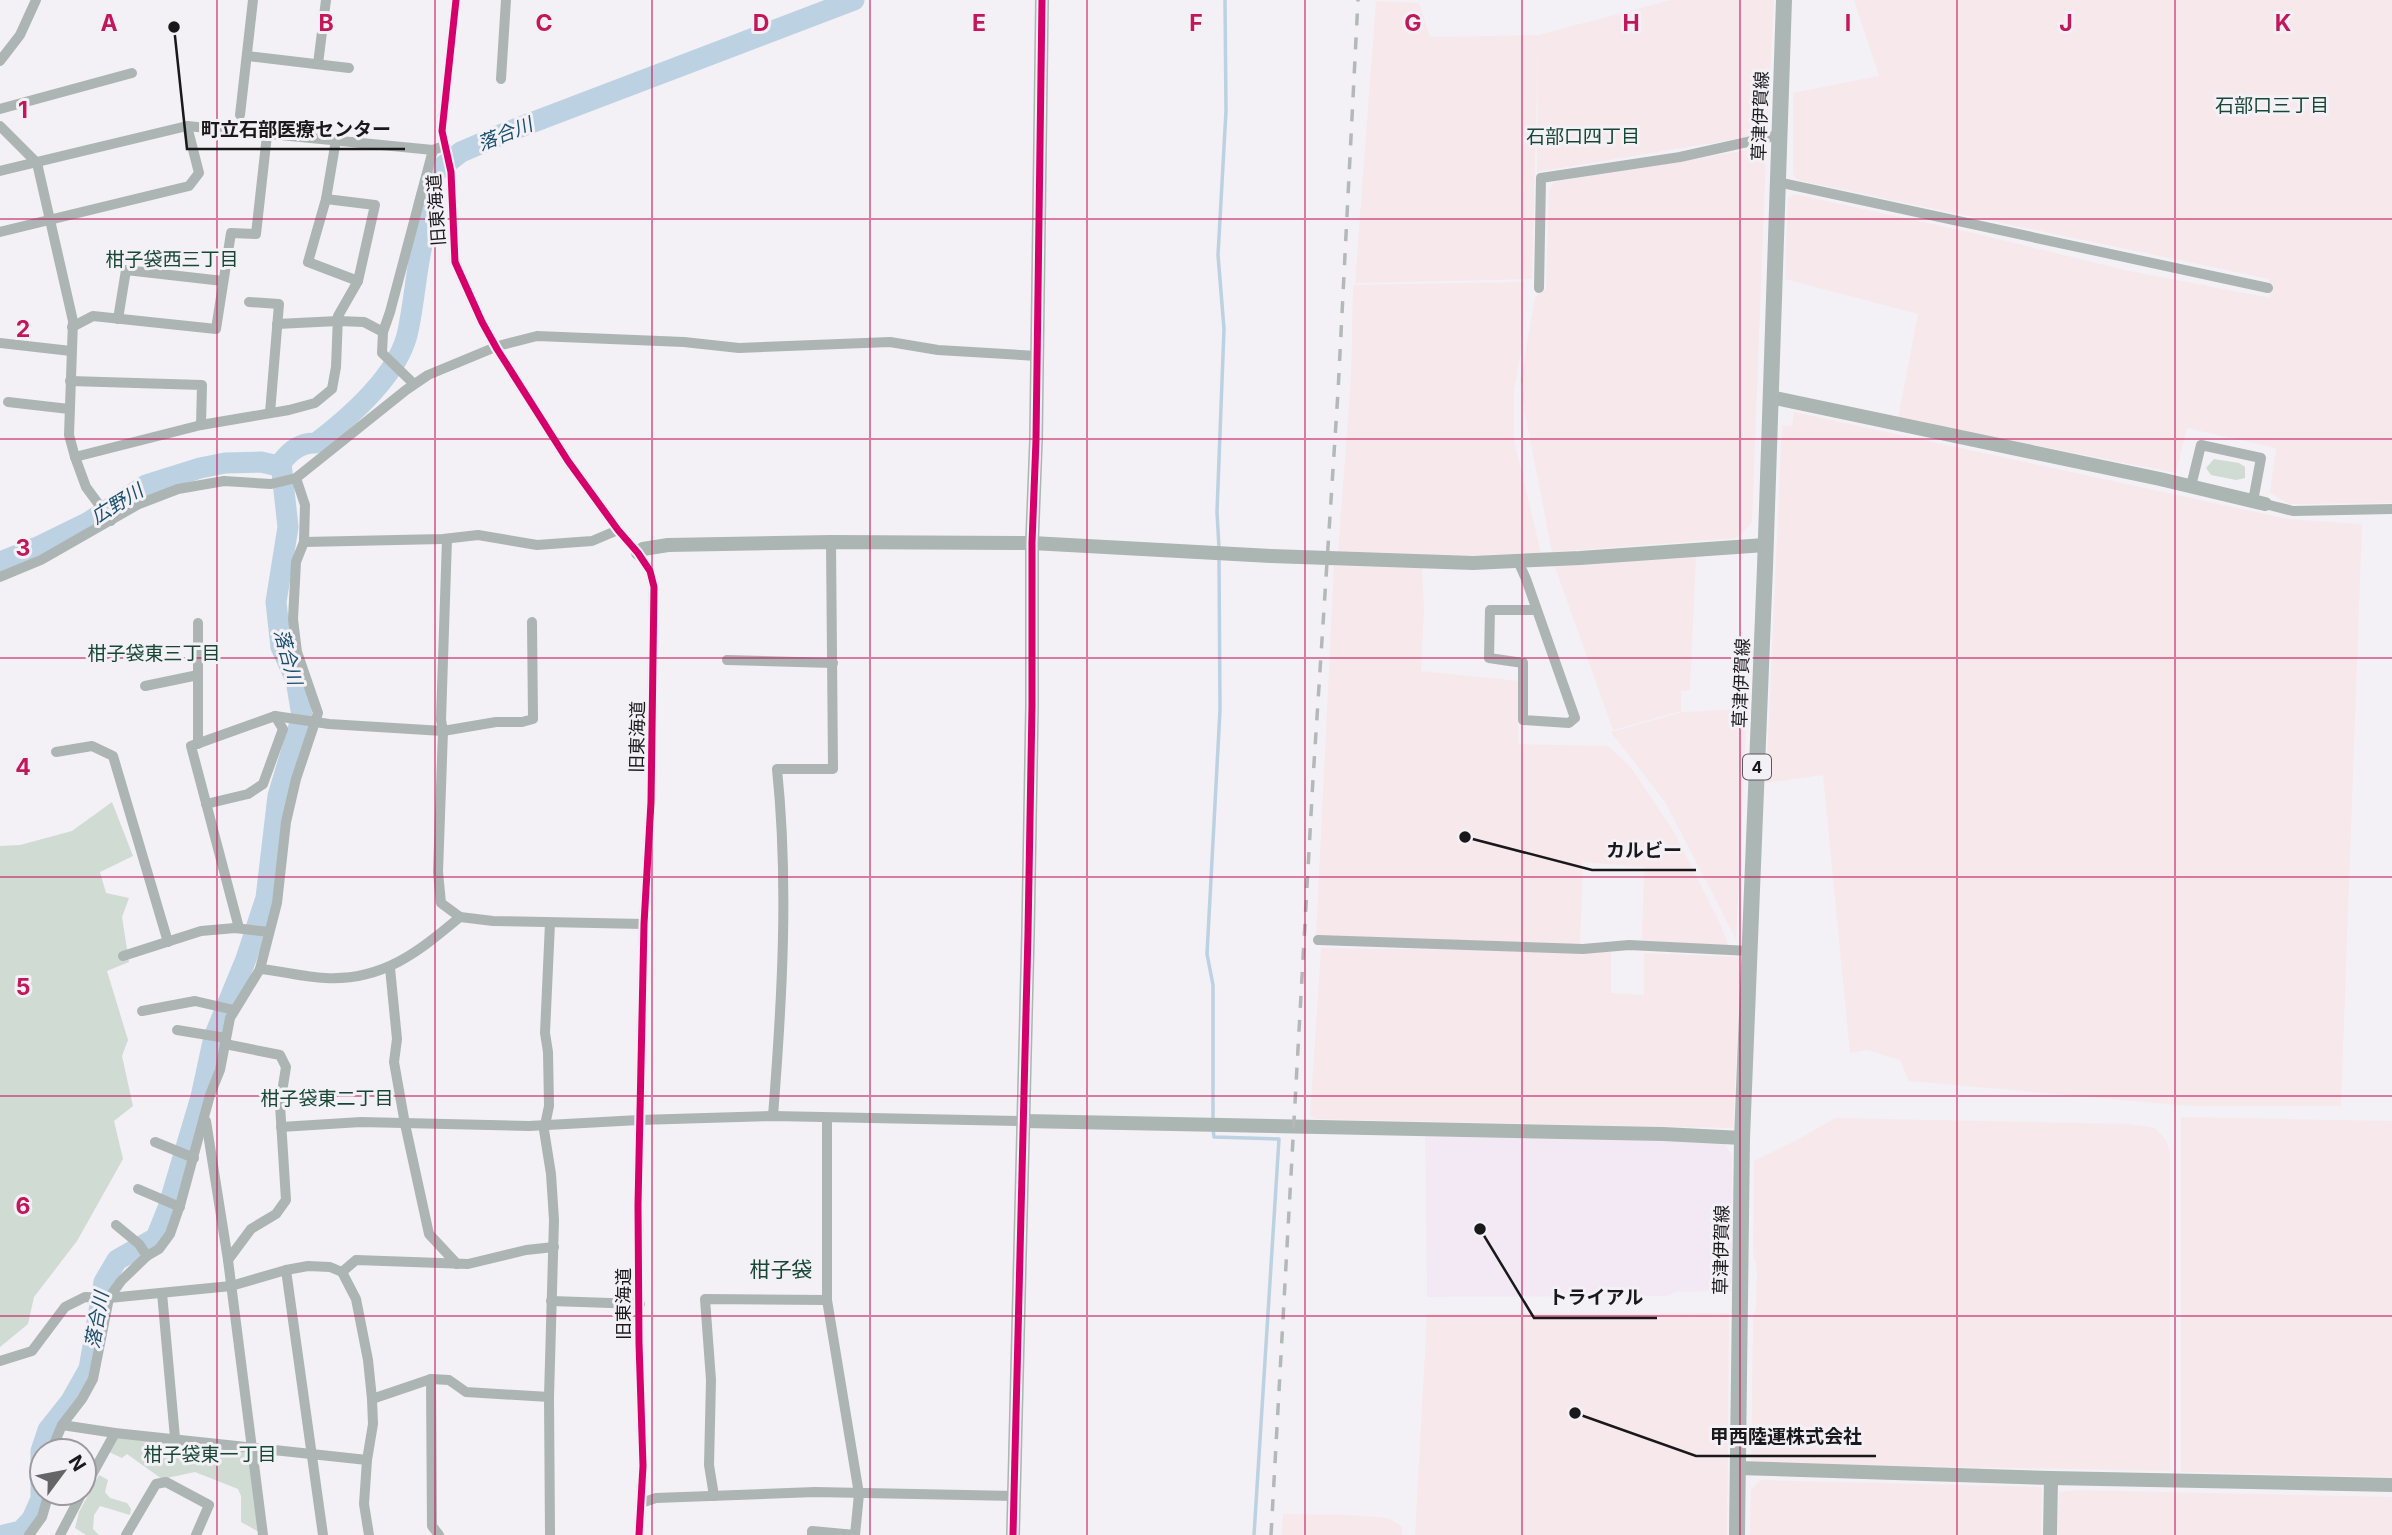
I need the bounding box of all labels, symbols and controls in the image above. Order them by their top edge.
text: A [100,9,118,37]
text: B [318,9,334,37]
text: C [535,9,553,37]
text: D [753,9,769,37]
text: E [972,9,986,37]
text: F [1189,9,1203,37]
text: G [1404,9,1422,37]
text: H [1622,9,1640,37]
text: I [1845,9,1851,37]
text: J [2059,9,2073,37]
text: K [2275,9,2291,37]
street label: 草津伊賀線 [1748,71,1772,161]
district label: 石部口三丁目 [2215,94,2329,117]
text: 1 [18,96,28,124]
callout: 町立石部医療センター [187,109,405,149]
water label: 落合川 [474,112,538,155]
text: 町立石部医療センター [201,118,391,141]
district label: 石部口四丁目 [1526,125,1640,148]
street label: 旧東海道 [423,173,449,247]
district label: 柑子袋西三丁目 [105,248,239,271]
text: 2 [16,315,30,343]
water label: 広野川 [87,478,149,529]
text: 3 [16,534,30,562]
water label: 落合川 [270,626,307,689]
street label: 草津伊賀線 [1729,638,1753,728]
district label: 柑子袋東三丁目 [87,642,221,665]
street label: 旧東海道 [626,701,648,773]
text: 4 [15,753,31,781]
road number: 4 [1743,754,1771,780]
callout: カルビー [1592,830,1696,870]
text: カルビー [1606,839,1682,862]
text: 5 [16,973,30,1001]
district label: 柑子袋東二丁目 [260,1087,394,1110]
text: 6 [16,1192,30,1220]
street label: 草津伊賀線 [1710,1205,1732,1295]
district label: 柑子袋 [750,1257,813,1282]
street label: 旧東海道 [613,1268,634,1340]
callout: トライアル [1534,1278,1657,1318]
text: トライアル [1549,1286,1643,1309]
water label: 落合川 [81,1288,114,1350]
callout: 甲西陸運株式会社 [1696,1416,1876,1456]
text: 甲西陸運株式会社 [1710,1425,1862,1448]
north arrow [28,1437,98,1507]
district label: 柑子袋東一丁目 [143,1443,277,1466]
text: N [63,1451,91,1475]

